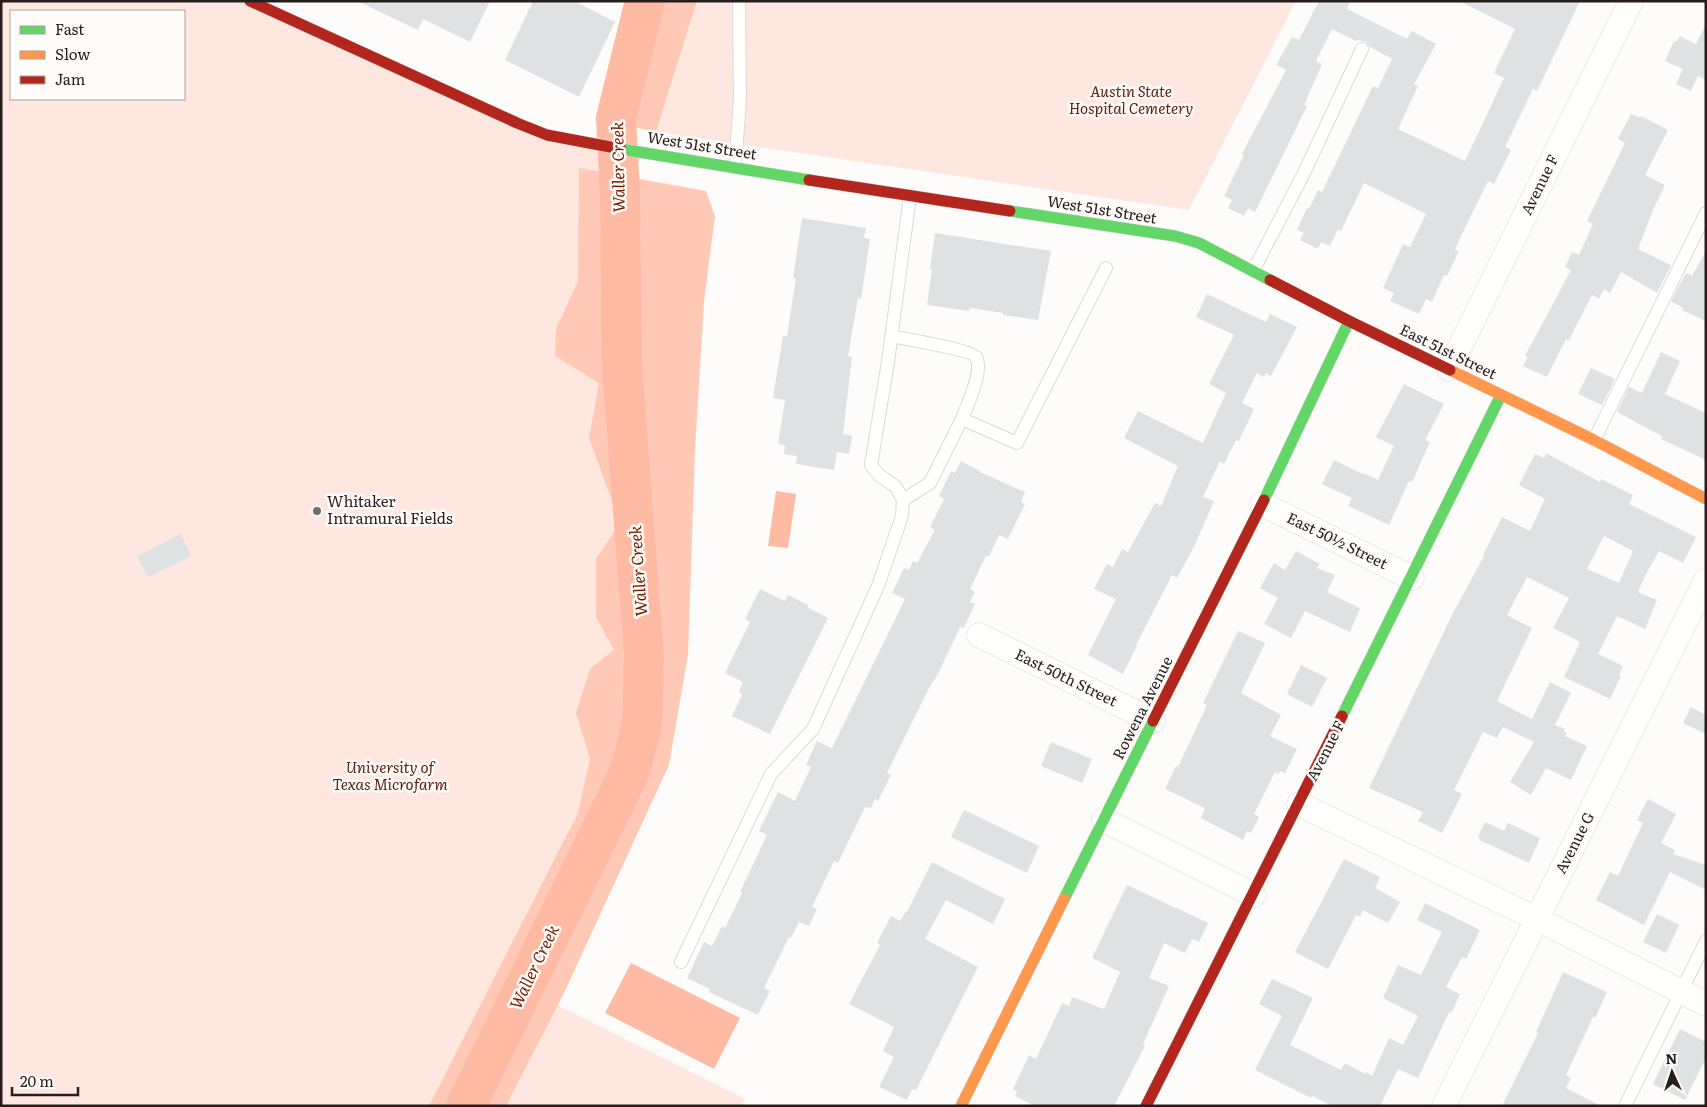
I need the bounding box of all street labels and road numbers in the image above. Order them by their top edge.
street label: West 51st Street [646,125,759,165]
street label: Avenue F [1514,150,1563,219]
street label: West 51st Street [1046,189,1159,229]
street label: East 51st Street [1396,317,1501,384]
street label: East 50½ Street [1283,505,1392,574]
street label: East 50th Street [1012,642,1122,711]
street label: Rowena Avenue [1106,652,1178,763]
street label: Avenue F [1300,716,1350,784]
street label: Avenue G [1548,807,1599,877]

